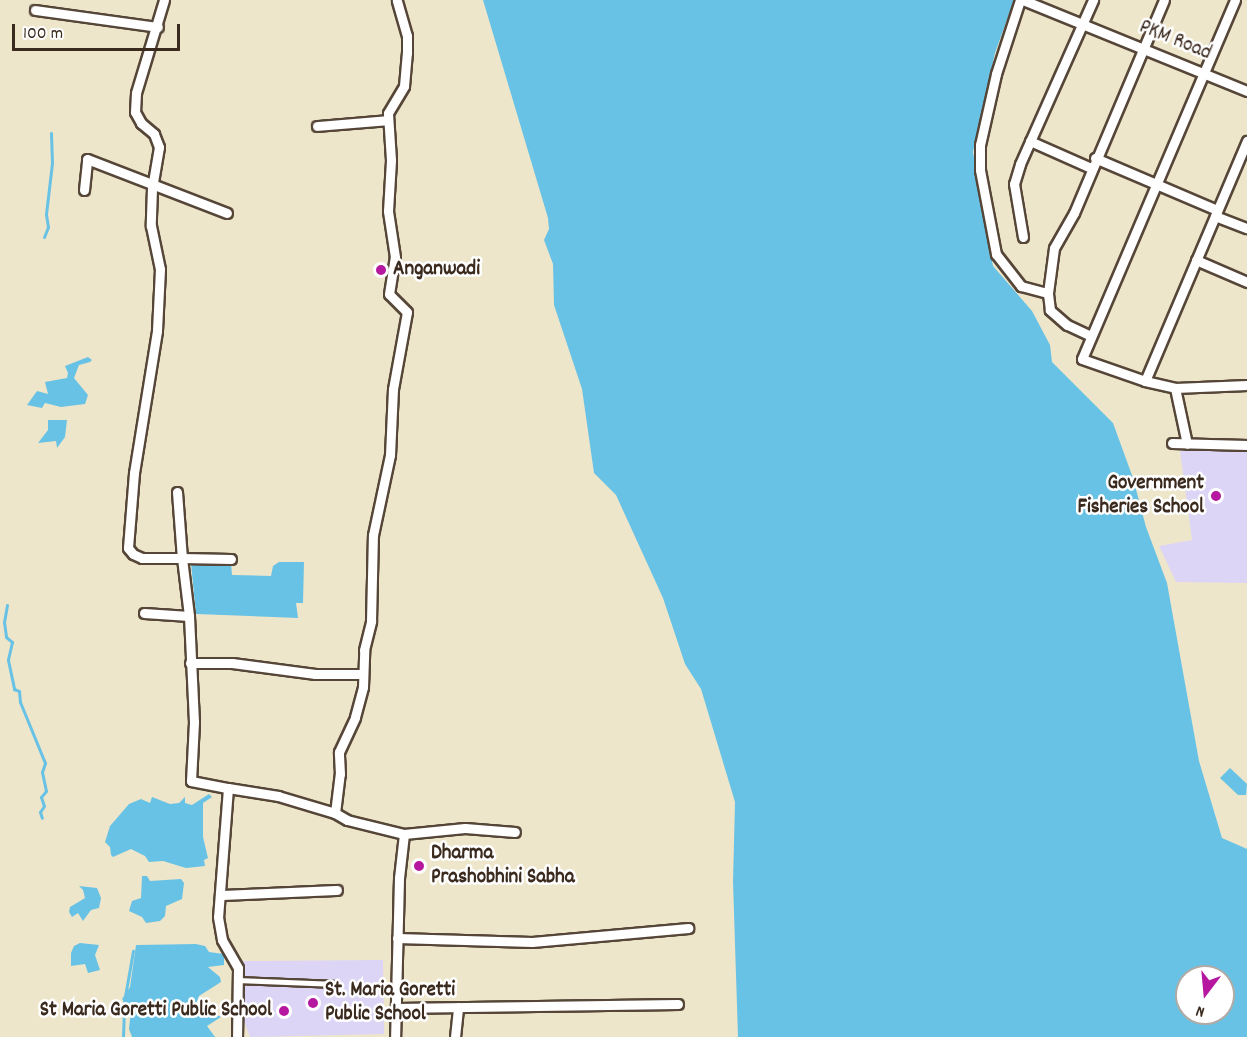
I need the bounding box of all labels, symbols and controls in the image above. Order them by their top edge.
scale bar [15,12,183,50]
street label: PKM Road [1135,15,1215,67]
text: 100 m [23,22,63,47]
place label: Anganwadi [393,257,480,283]
marker: Anganwadi [374,263,388,277]
place label: Government Fisheries School [1078,471,1204,521]
marker: Government Fisheries School [1209,489,1223,503]
place label: Dharma Prashobhini Sabha [431,841,575,891]
marker: Dharma Prashobhini Sabha [412,859,426,873]
north arrow [1175,965,1235,1025]
place label: St. Maria Goretti Public School [325,978,455,1028]
marker: St. Maria Goretti Public School [306,996,320,1010]
place label: St Maria Goretti Public School [40,998,272,1024]
text: N [1193,999,1207,1023]
marker: St Maria Goretti Public School [277,1004,291,1018]

